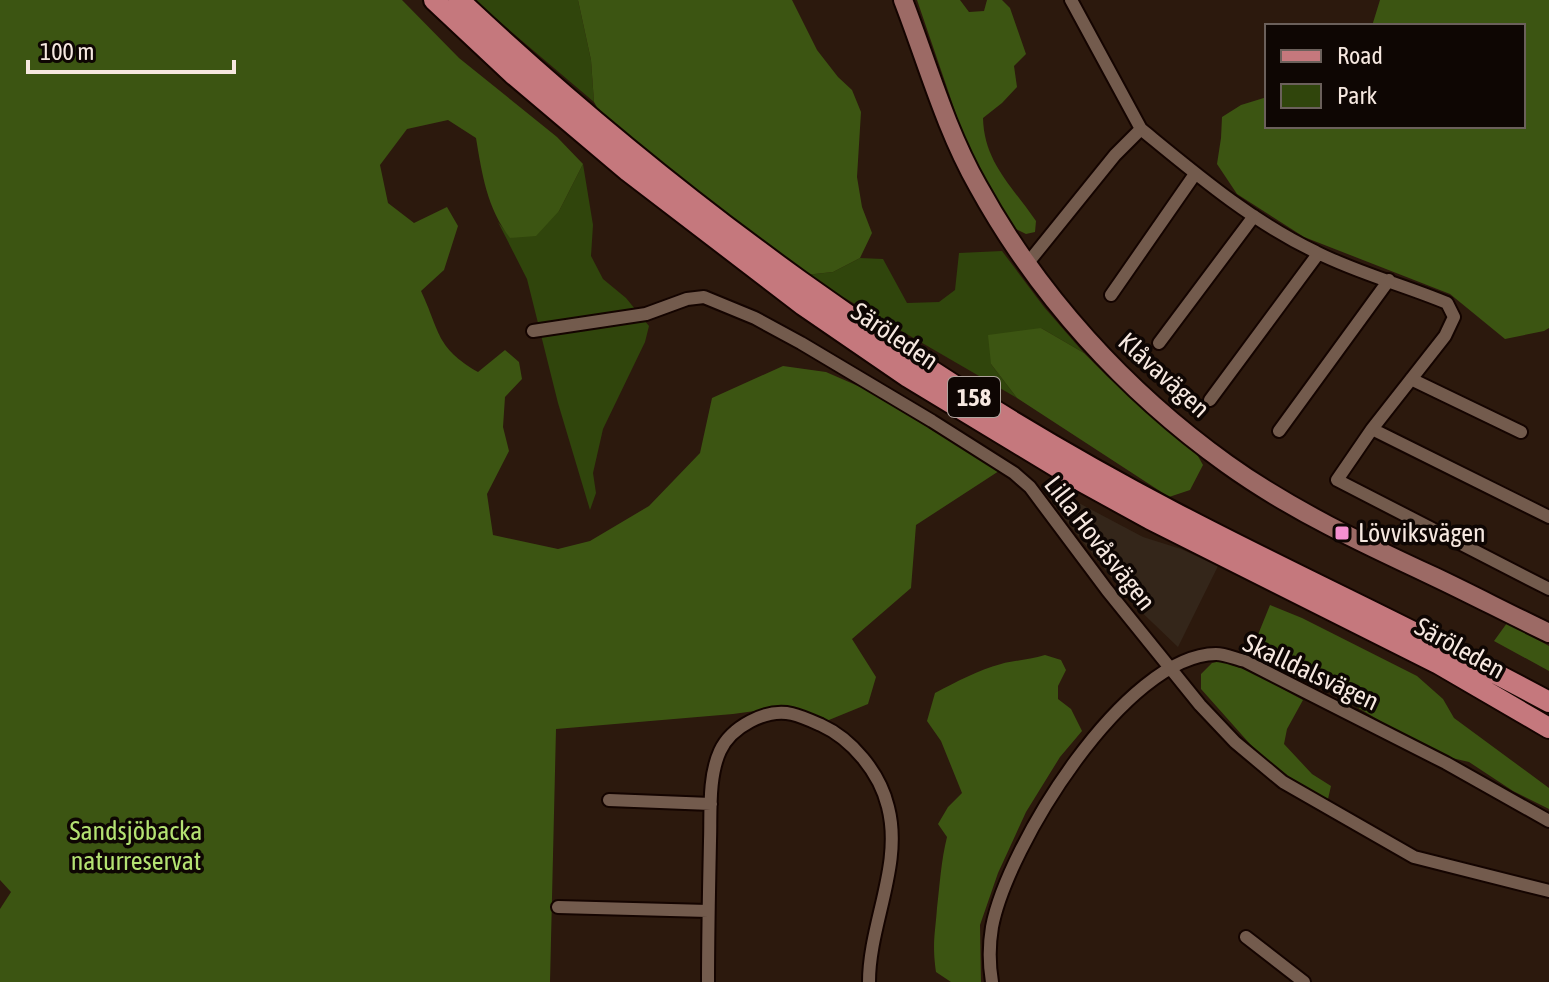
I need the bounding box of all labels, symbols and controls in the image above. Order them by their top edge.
scale bar [28,24,234,74]
legend [1265,24,1525,128]
text: 100 m [40,38,94,65]
text: Road [1337,42,1383,69]
text: Park [1337,82,1378,109]
street label: Säröleden [846,296,944,376]
street label: Klåvavägen [1112,326,1216,424]
road number: 158 [948,377,1000,417]
street label: Lilla Hovåsvägen [1038,470,1162,616]
place label: Lövviksvägen [1358,518,1486,548]
marker: Lövviksvägen [1333,524,1351,542]
street label: Säröleden [1410,611,1510,685]
street label: Skalldalsvägen [1238,628,1384,716]
park label: Sandsjöbacka naturreservat [70,816,202,876]

